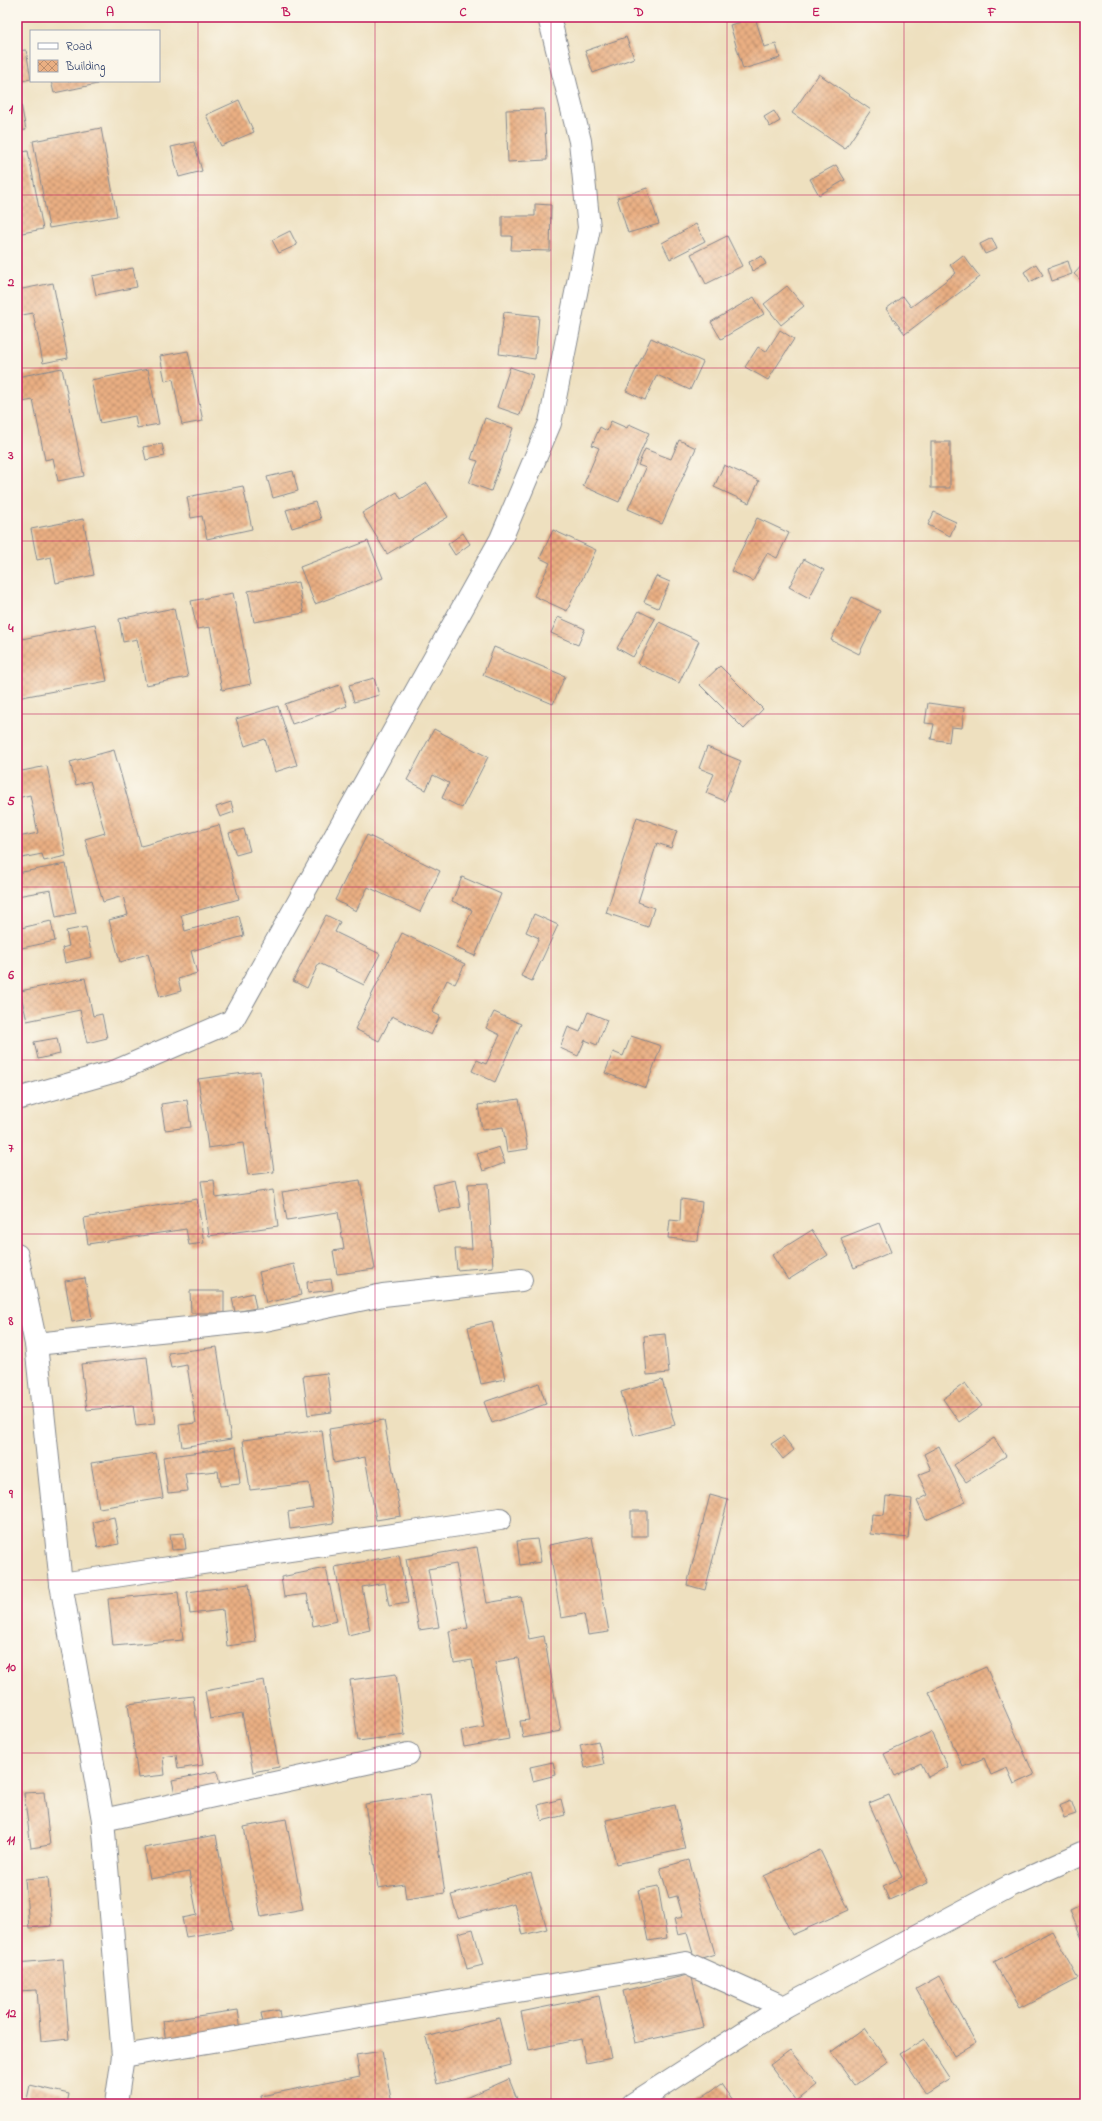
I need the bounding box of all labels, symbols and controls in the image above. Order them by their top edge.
text: A [106,3,114,22]
text: B [281,3,291,22]
text: C [459,3,467,22]
text: D [633,3,644,22]
text: E [812,3,820,22]
text: F [987,3,997,22]
legend [30,30,160,82]
text: Road [66,38,92,56]
text: Building [65,58,105,77]
text: 1 [9,100,14,119]
text: 2 [7,273,15,292]
text: 3 [7,446,14,465]
text: 4 [7,619,14,638]
text: 5 [7,792,15,811]
text: 6 [7,966,14,985]
text: 7 [8,1139,14,1158]
text: 8 [8,1312,14,1331]
text: 9 [8,1485,14,1504]
text: 10 [6,1658,16,1677]
text: 11 [7,1831,16,1850]
text: 12 [6,2004,17,2023]

